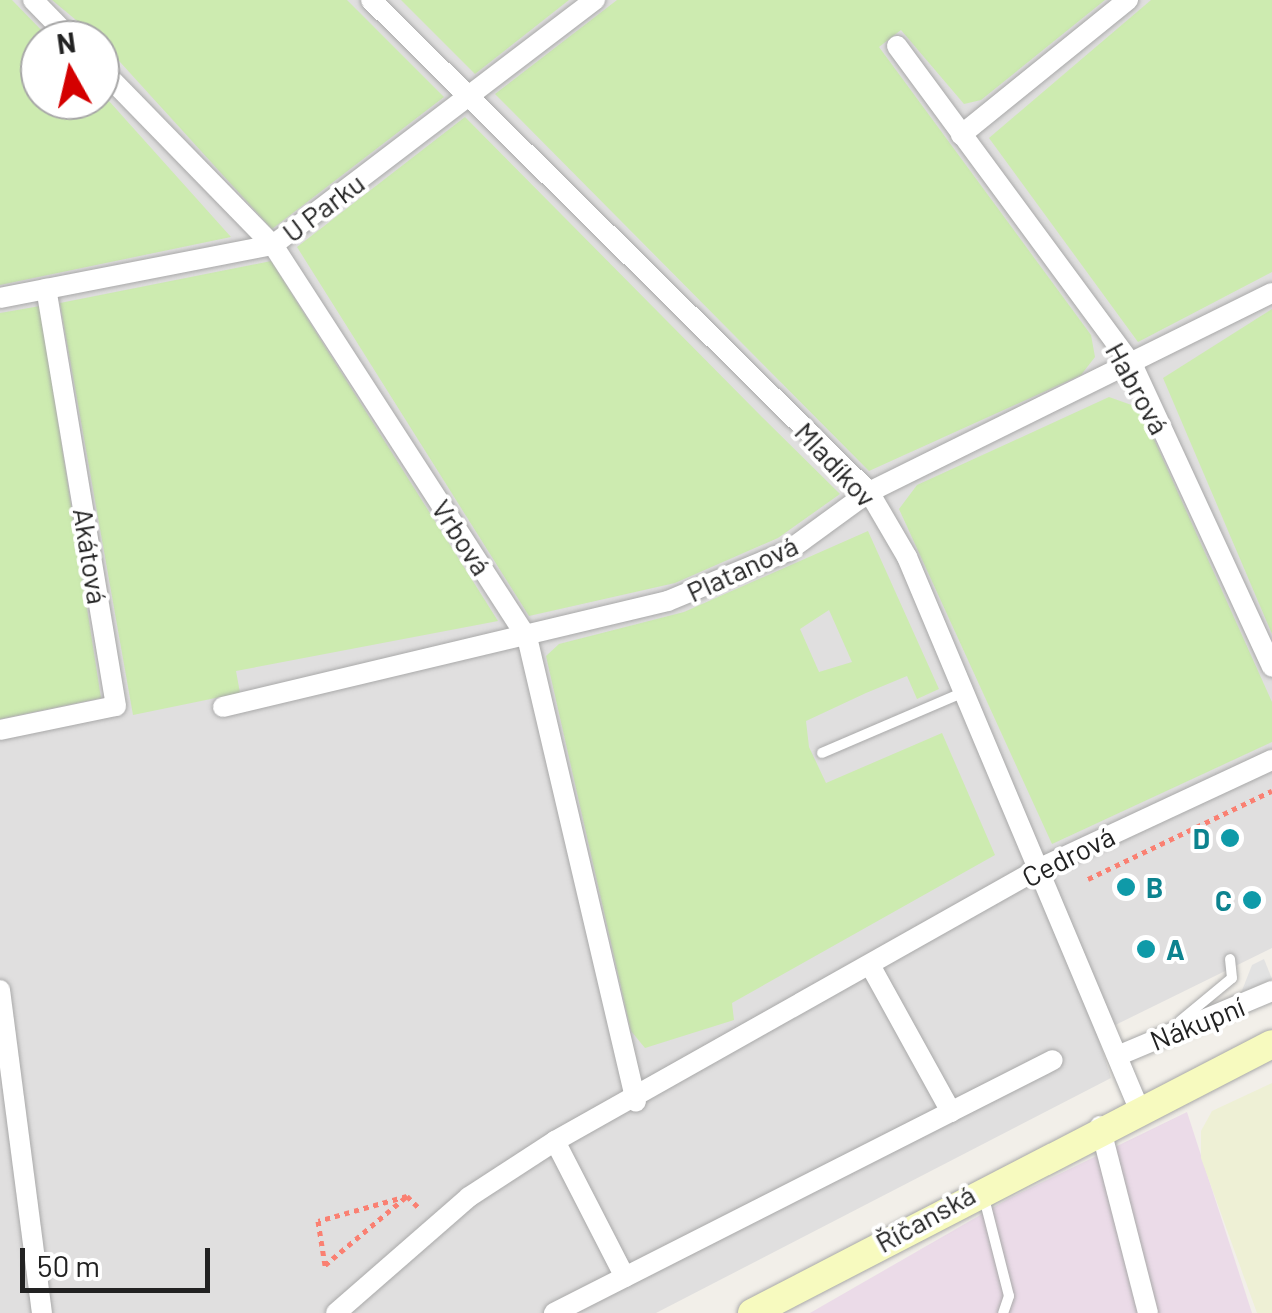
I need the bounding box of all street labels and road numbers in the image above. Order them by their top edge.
street label: U Parku [275,165,371,249]
street label: Habrová [1099,336,1177,440]
street label: Mladíkov [788,415,884,513]
street label: Vrbová [425,493,499,581]
street label: Akátová [67,506,115,606]
street label: Platanová [681,528,803,608]
street label: Cedrová [1016,819,1120,893]
street label: Nákupní [1145,989,1249,1057]
street label: Říčanská [869,1177,981,1259]

